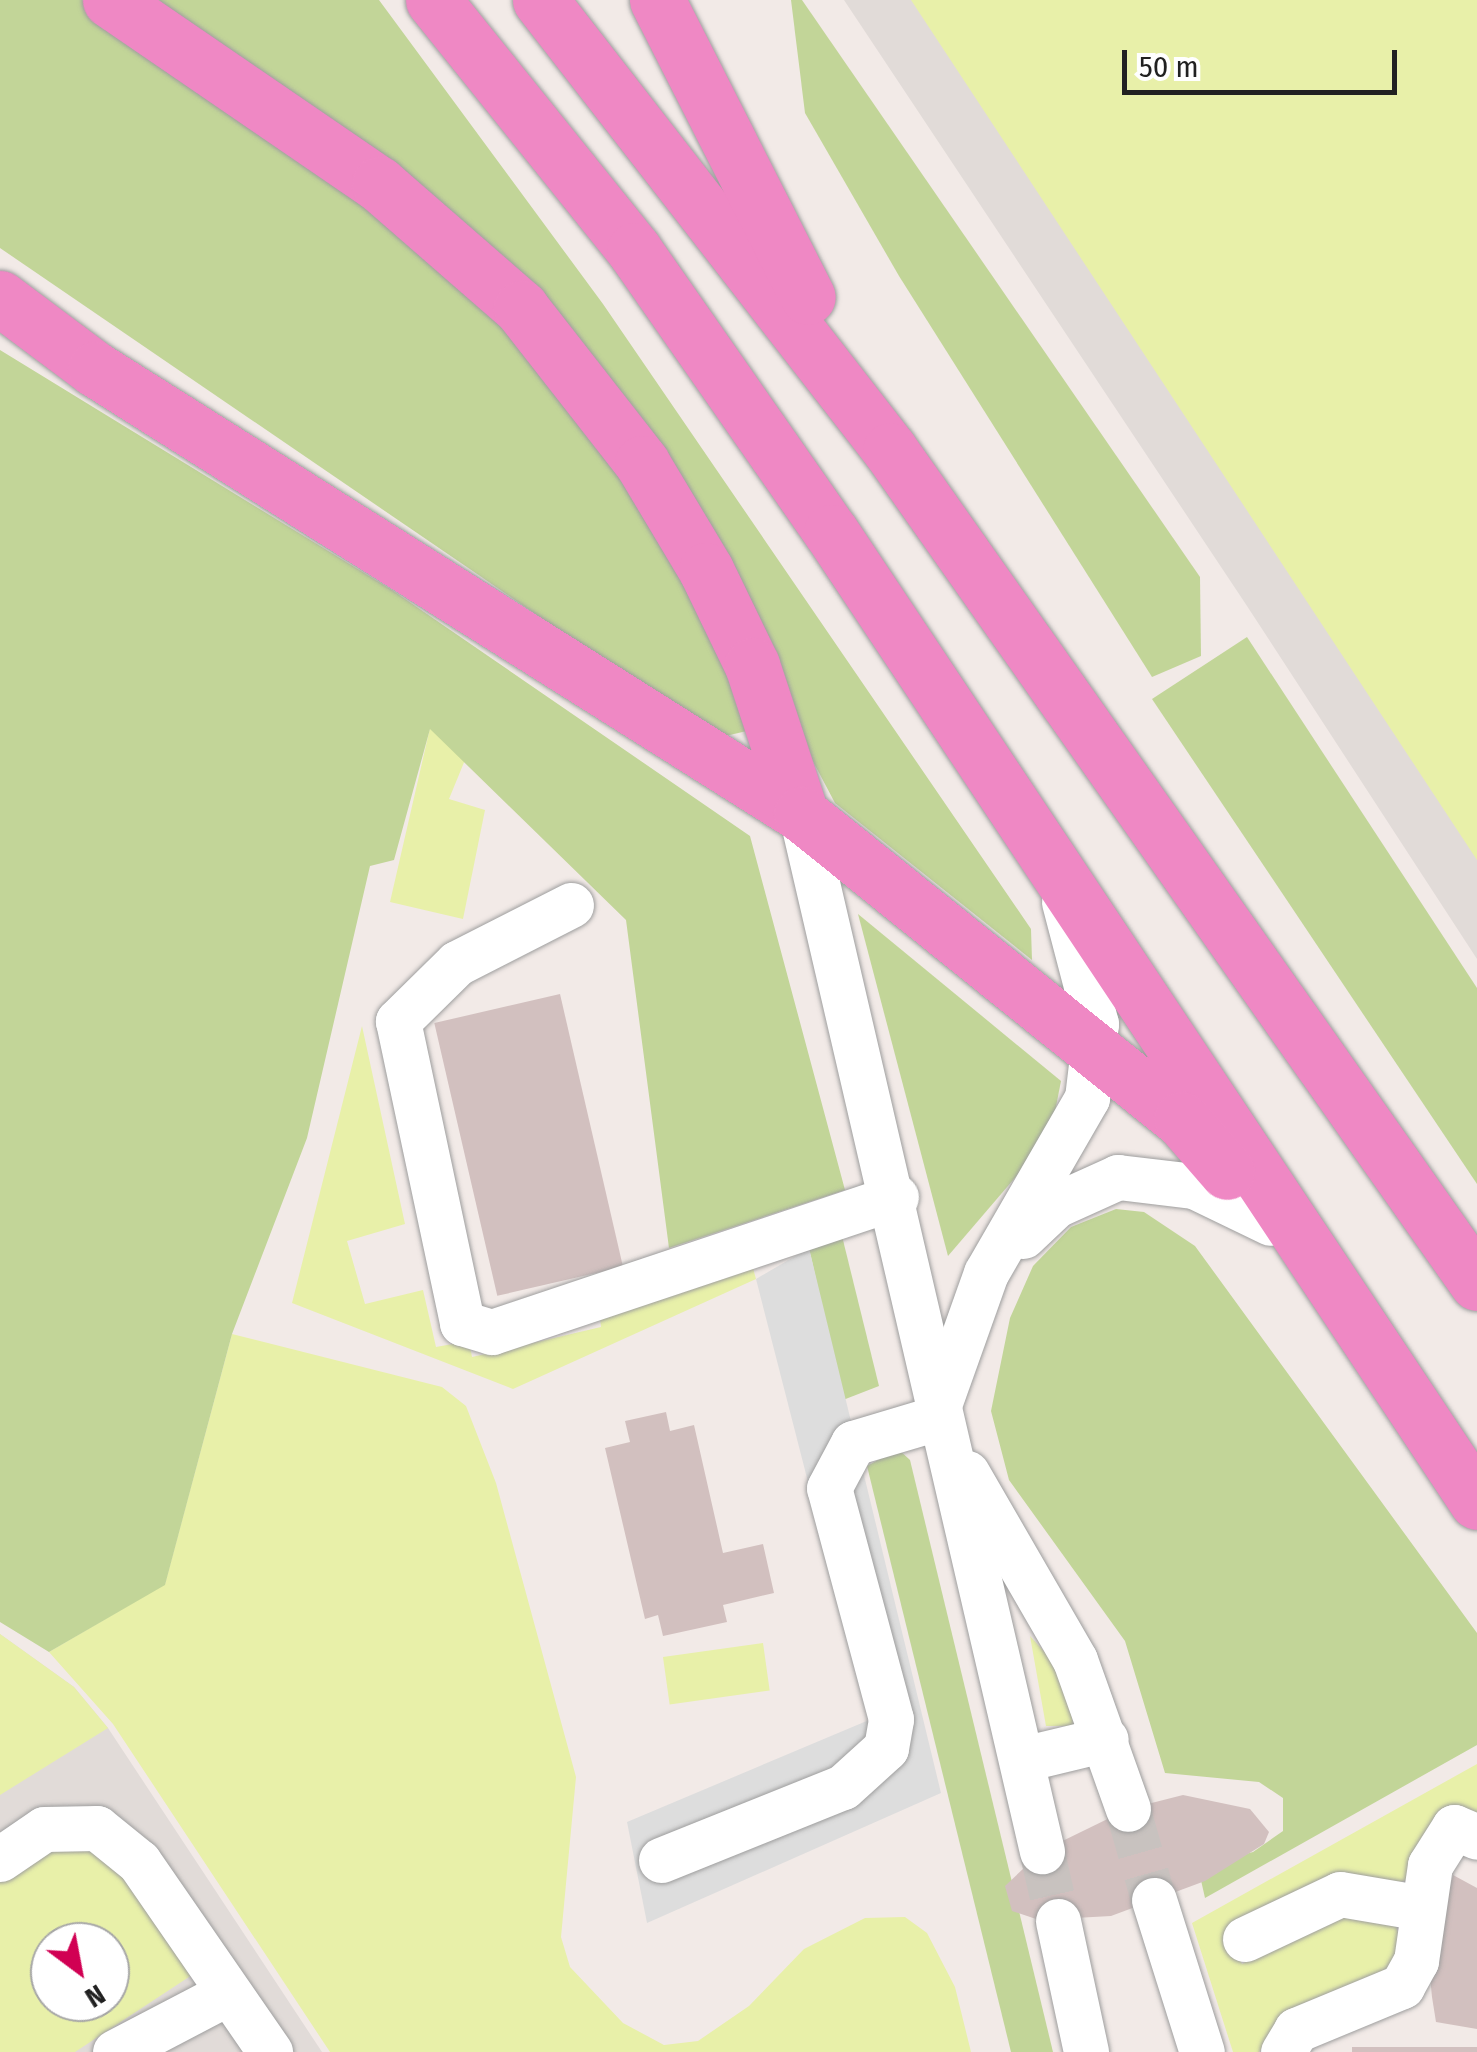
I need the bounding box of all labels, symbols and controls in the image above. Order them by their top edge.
scale bar [1127,30,1402,92]
text: 50 m [1139,49,1199,85]
north arrow [30,1922,130,2022]
text: N [79,1978,111,2015]

